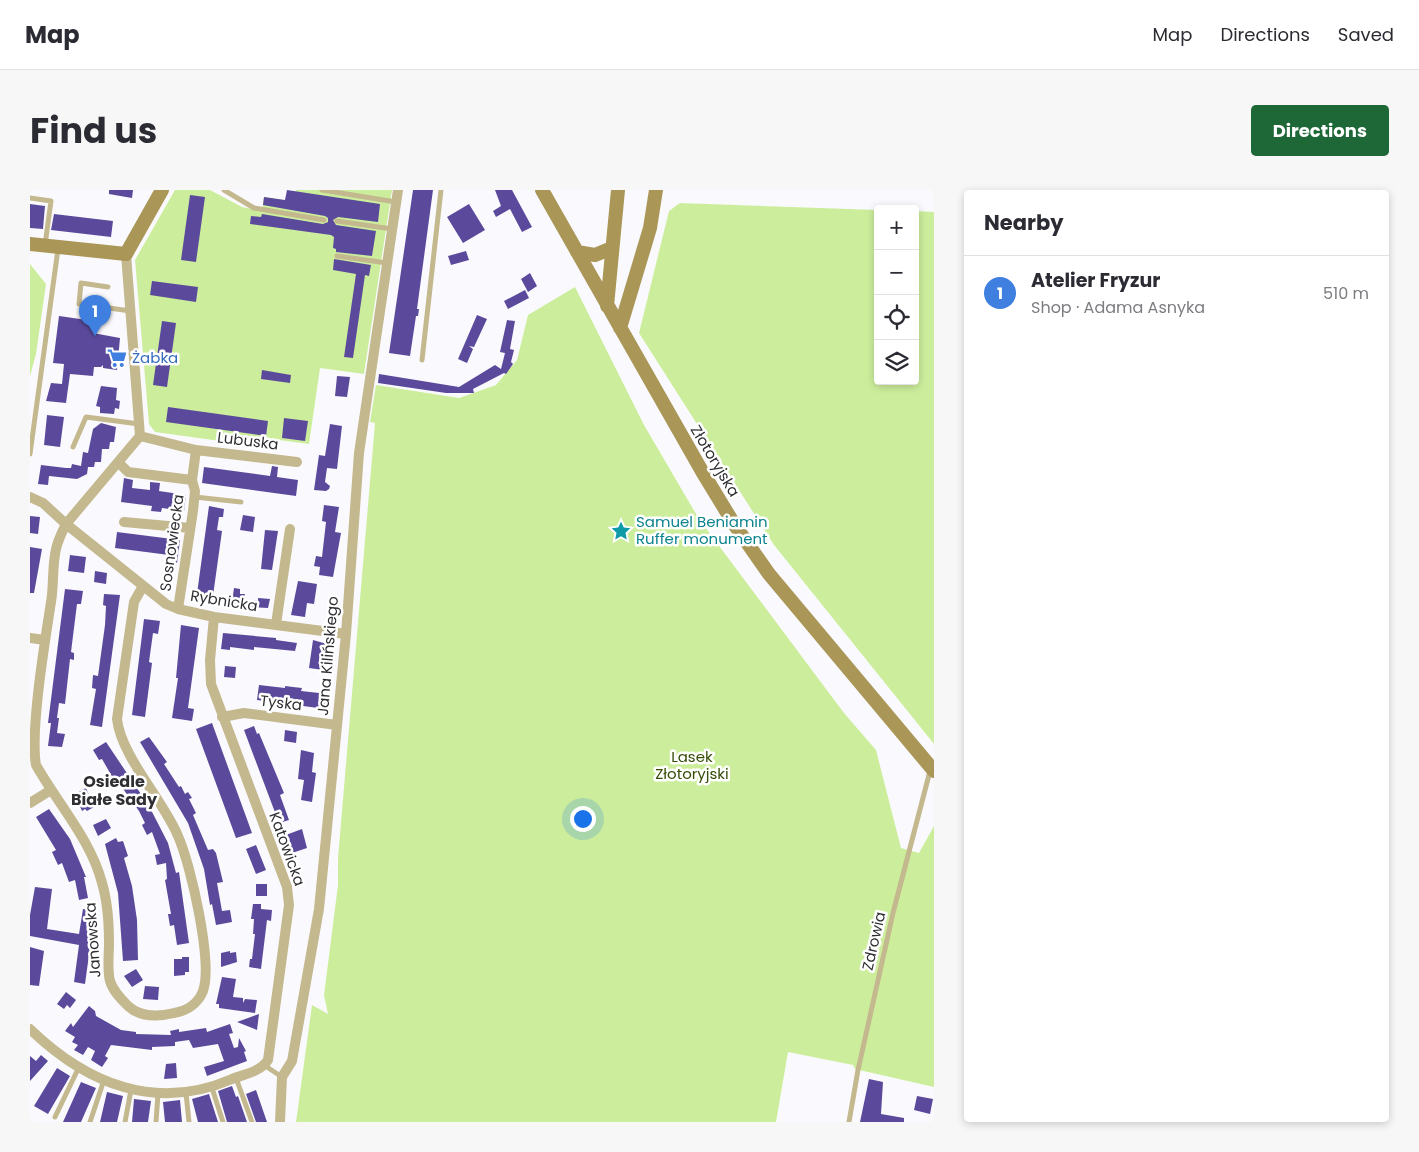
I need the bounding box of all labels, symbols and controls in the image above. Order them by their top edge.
text: Map [25,18,80,51]
text: Map [1153,22,1192,47]
text: Directions [1220,22,1310,47]
text: Saved [1338,22,1394,47]
button: Directions [1251,105,1389,156]
text: Find us [30,106,157,155]
map controls [874,205,919,385]
button: + [874,205,919,250]
text: Nearby [984,208,1064,237]
button: − [874,250,919,295]
text: Atelier Fryzur [1031,267,1160,294]
text: 1 [997,282,1003,305]
text: 510 m [1323,282,1369,305]
pin: 1 [79,295,111,336]
button: locate [874,295,919,340]
text: Shop · Adama Asnyka [1031,296,1205,319]
button: layers [874,340,919,385]
supermarket icon: Żabka [106,347,128,369]
place label: Żabka [132,347,178,368]
street label: Złotoryjska [686,421,745,500]
street label: Lubuska [216,426,280,455]
street label: Sosnowiecka [154,493,189,593]
place label: Samuel Beniamin Ruffer monument [636,511,768,549]
place icon: Samuel Beniamin Ruffer monument [610,520,632,542]
street label: Rybnicka [189,585,259,616]
street label: Jana Kilińskiego [312,595,343,717]
street label: Tyska [259,690,303,716]
park label: Lasek Złotoryjski [655,746,729,784]
district label: Osiedle Białe Sady [71,770,158,811]
your location [570,806,596,832]
street label: Katowicka [264,809,311,889]
street label: Janowska [79,902,106,978]
street label: Zdrowia [857,909,890,972]

